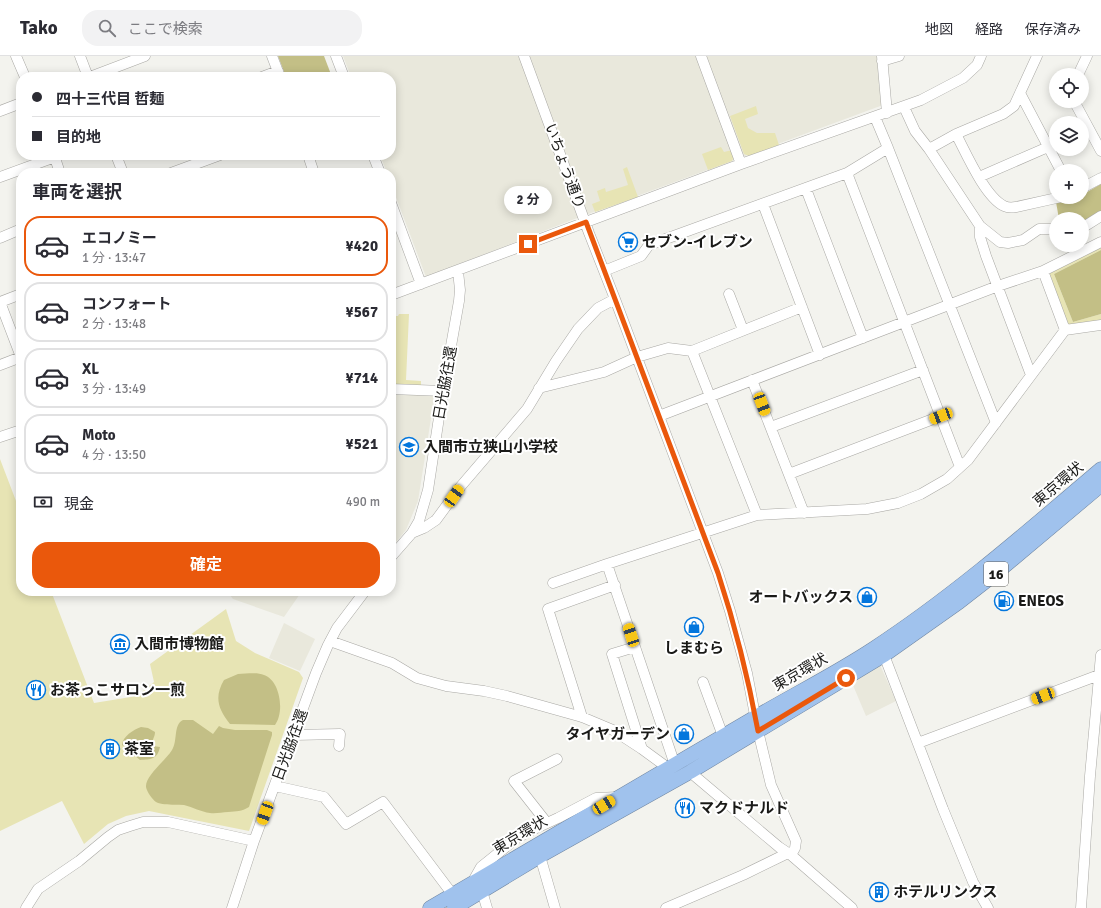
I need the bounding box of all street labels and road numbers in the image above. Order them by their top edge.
street label: いちょう通り [541,121,589,211]
street label: 日光脇往還 [430,344,460,422]
street label: 東京環状 [1029,458,1087,510]
road number: 16 [984,562,1008,586]
street label: 東京環状 [770,649,830,695]
street label: 日光脇往還 [269,707,311,783]
street label: 東京環状 [490,812,550,858]

